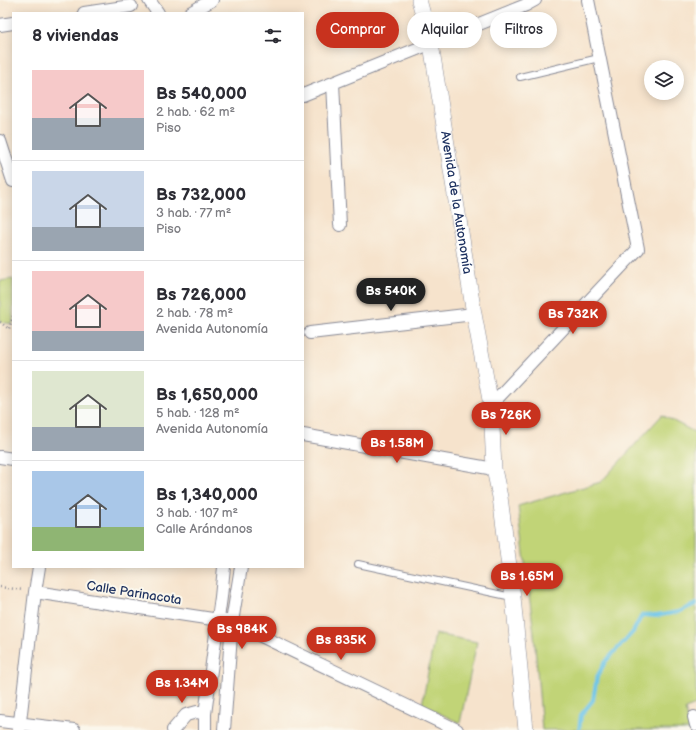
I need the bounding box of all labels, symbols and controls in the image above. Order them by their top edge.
chip: Comprar [316,12,399,48]
chip: Alquilar [407,12,482,48]
chip: Filtros [490,12,557,48]
icon: filters [262,25,284,47]
text: 8 viviendas [32,26,119,46]
map controls [644,60,684,100]
button: layers [644,60,684,100]
text: Bs 540,000 [156,84,247,104]
icon: home [64,86,112,134]
text: 2 hab. · 62 m² [156,104,235,120]
text: Piso [156,120,181,136]
street label: Avenida de la Autonomía [437,130,475,275]
text: Bs 732,000 [156,185,246,205]
icon: home [64,187,112,235]
text: 3 hab. · 77 m² [156,205,231,221]
text: Piso [156,221,181,237]
pin: Bs 540K [354,278,428,312]
text: Bs 540K [365,283,417,299]
text: Bs 726,000 [156,285,246,305]
icon: home [64,287,112,335]
pin: Bs 732K [536,301,610,335]
text: 2 hab. · 78 m² [156,305,233,321]
text: Bs 732K [548,306,598,322]
text: Avenida Autonomía [156,321,268,337]
text: Bs 1,650,000 [156,385,258,405]
icon: home [64,387,112,435]
pin: Bs 726K [469,402,543,436]
text: 5 hab. · 128 m² [156,405,240,421]
text: Bs 726K [481,407,531,423]
text: Avenida Autonomía [156,421,268,437]
pin: Bs 1.58M [356,430,438,464]
text: Bs 1.58M [370,435,424,451]
text: Bs 1,340,000 [156,485,258,505]
icon: home [64,487,112,535]
text: 3 hab. · 107 m² [156,505,238,521]
text: Calle Arándanos [156,521,253,537]
pin: Bs 1.65M [486,563,568,597]
text: Bs 1.65M [500,568,554,584]
street label: Calle Parinacota [85,578,183,608]
pin: Bs 984K [205,616,279,650]
text: Bs 984K [217,621,268,637]
pin: Bs 835K [304,627,378,661]
text: Bs 835K [316,632,366,648]
pin: Bs 1.34M [141,670,223,704]
text: Bs 1.34M [155,675,209,691]

